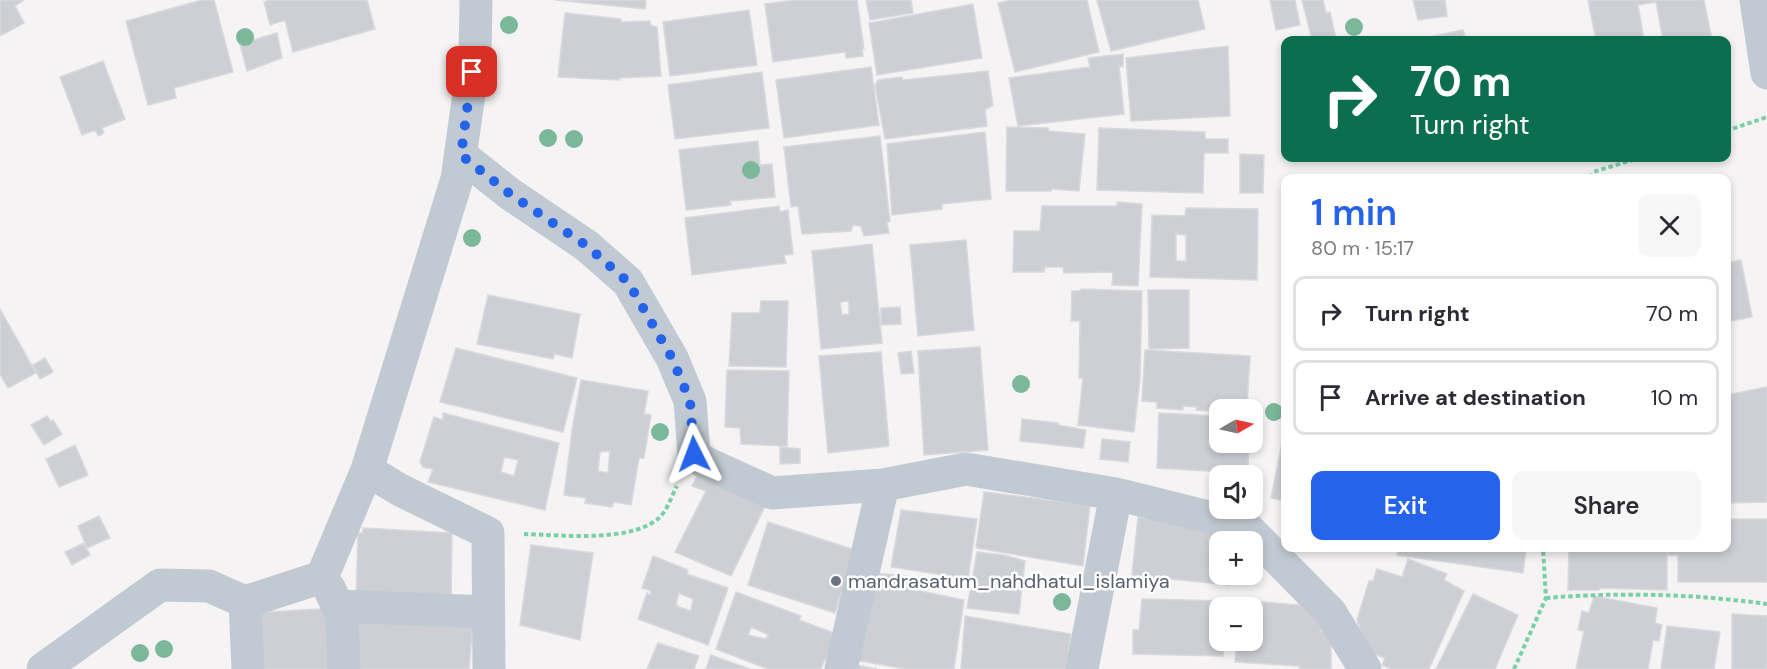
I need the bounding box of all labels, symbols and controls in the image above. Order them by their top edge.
pin [446,46,497,97]
text: 70 m [1410,54,1511,109]
icon: arrive [455,55,488,88]
icon: right [1311,60,1389,138]
text: Turn right [1410,107,1530,142]
text: 1 min [1311,189,1397,236]
button: close [1638,194,1701,257]
text: 80 m · 15:17 [1311,235,1414,261]
icon: right [1314,297,1347,330]
text: Turn right [1365,299,1470,328]
text: 70 m [1646,299,1698,328]
icon: arrive [1314,381,1347,414]
text: Arrive at destination [1365,383,1586,412]
text: 10 m [1651,383,1698,412]
north arrow [1209,399,1263,453]
map controls [1209,399,1263,651]
position arrow [662,422,726,486]
button: sound [1209,465,1263,519]
button: Exit [1311,471,1500,540]
button: Share [1512,471,1701,540]
button: + [1209,531,1263,585]
place label: mandrasatum_nahdhatul_islamiya [848,568,1170,594]
marker: mandrasatum_nahdhatul_islamiya [829,574,843,588]
button: − [1209,597,1263,651]

